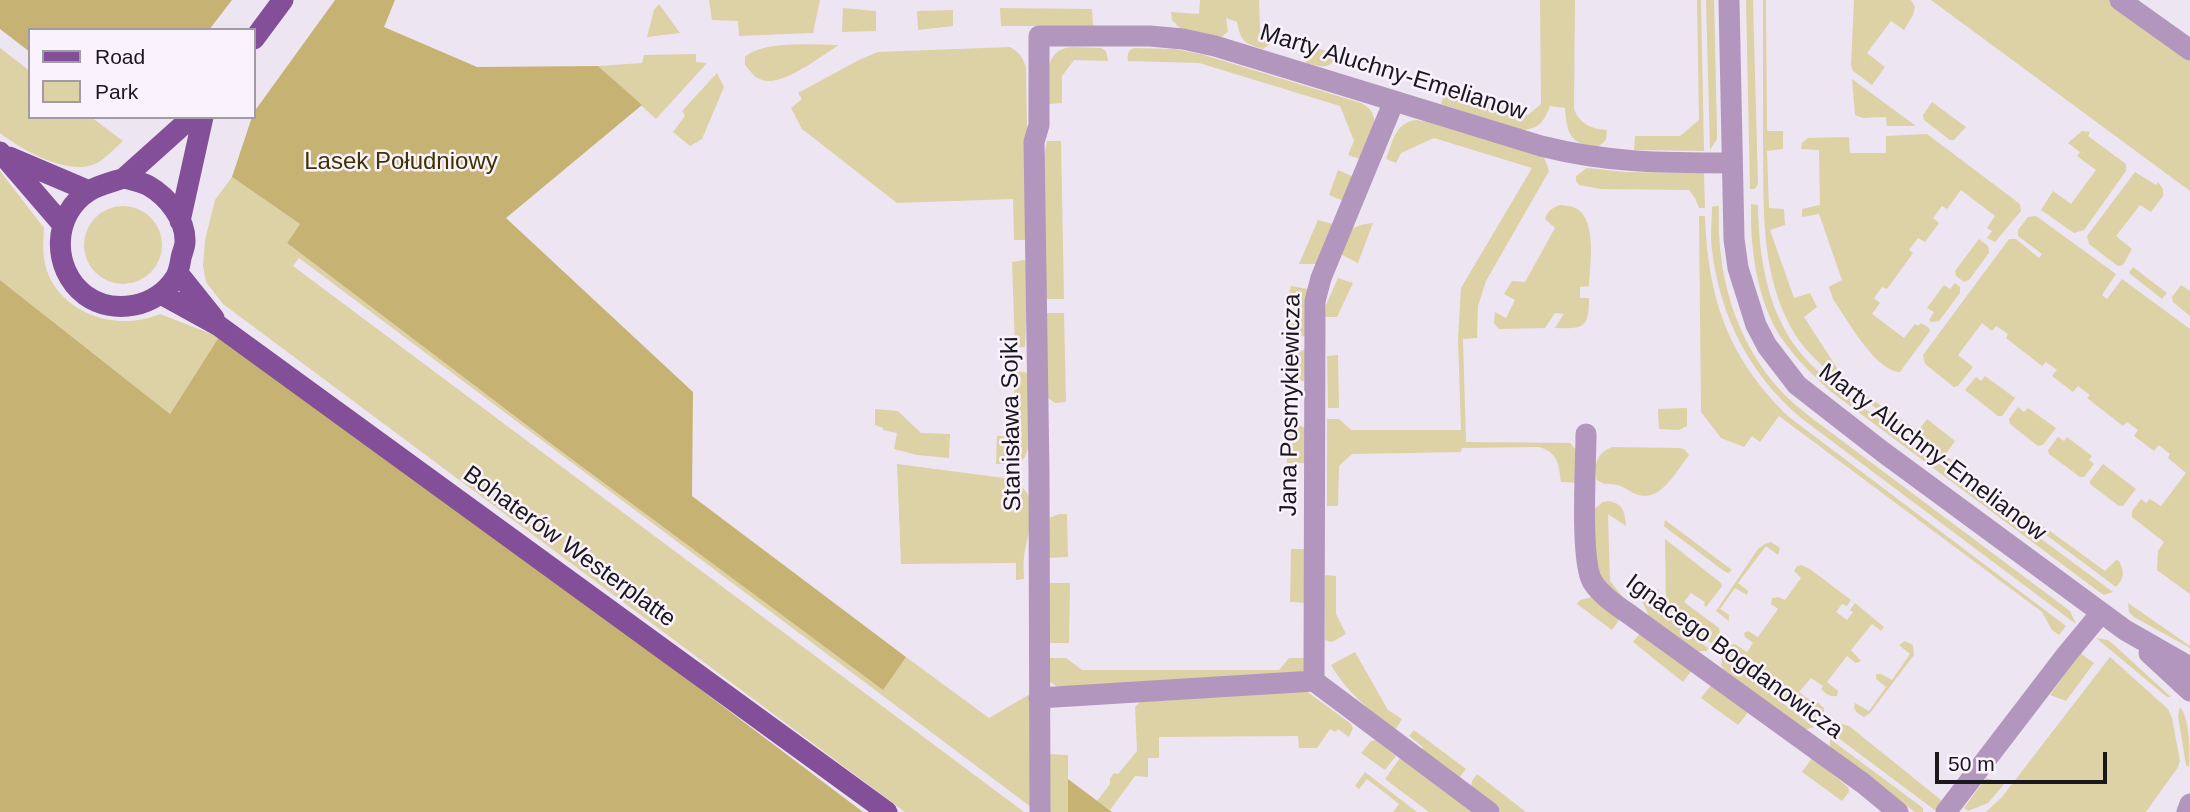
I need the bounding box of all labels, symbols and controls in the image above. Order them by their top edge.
street label: Marty Aluchny-Emelianow [1256,19,1530,127]
legend [28,28,256,119]
text: Road [95,45,145,68]
text: Park [95,80,138,103]
park label: Lasek Południowy [304,148,498,176]
street label: Jana Posmykiewicza [1275,293,1307,517]
street label: Stanisława Sojki [996,336,1028,512]
street label: Marty Aluchny-Emelianow [1813,358,2051,548]
street label: Bohaterów Westerplatte [457,460,681,634]
street label: Ignacego Bogdanowicza [1620,568,1848,746]
scale bar [1938,738,2110,782]
text: 50 m [1948,752,1995,775]

